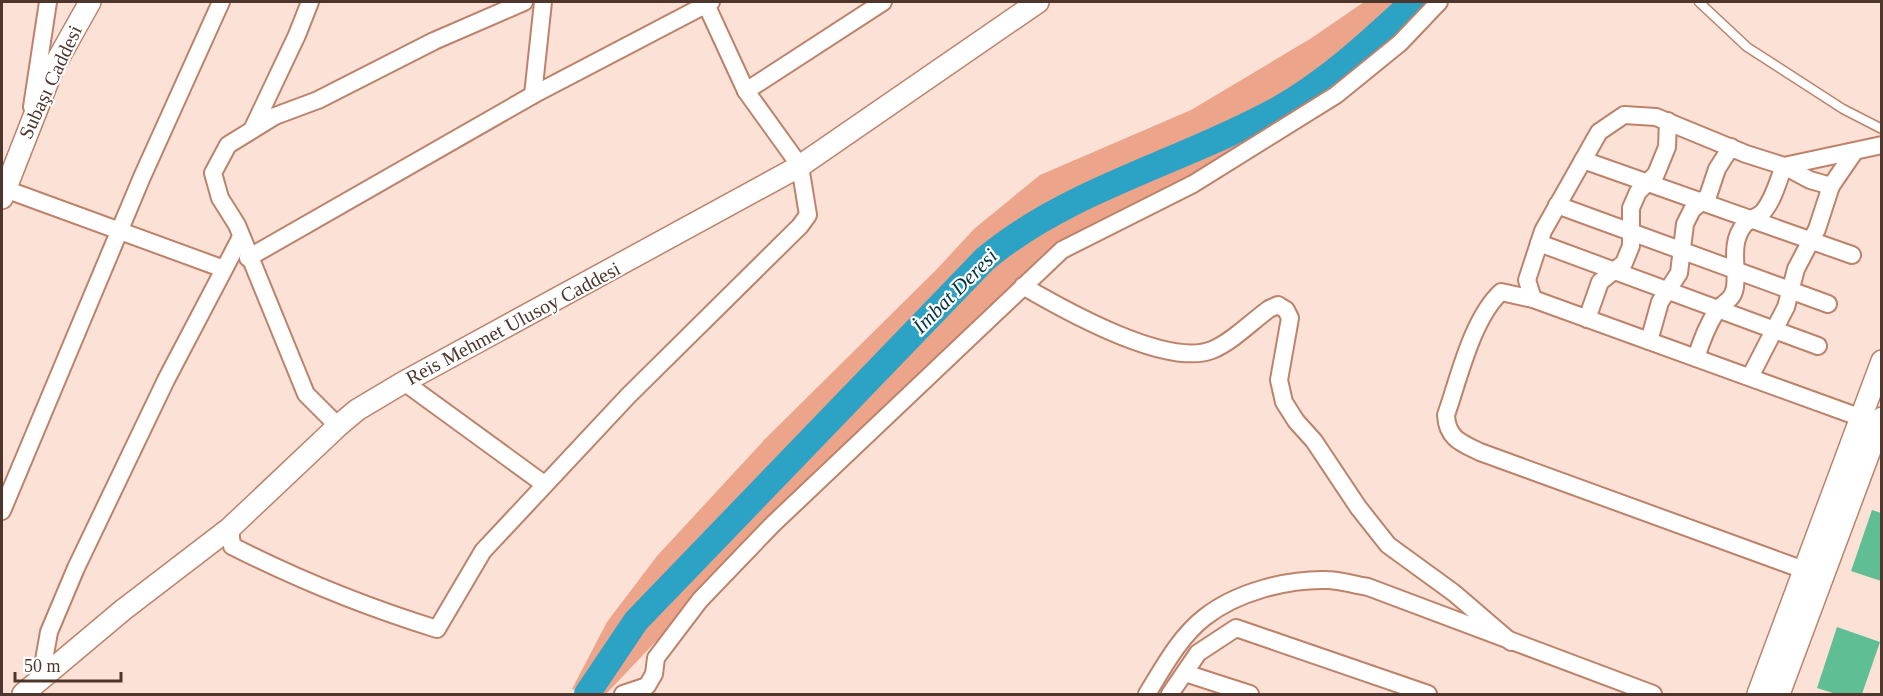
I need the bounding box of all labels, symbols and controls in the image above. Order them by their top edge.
street label: Subaşı Caddesi [14,21,87,143]
water label: İmbat Deresi [907,244,1002,339]
street label: Reis Mehmet Ulusoy Caddesi [402,257,625,390]
scale bar [15,645,122,683]
text: 50 m [24,656,61,676]

